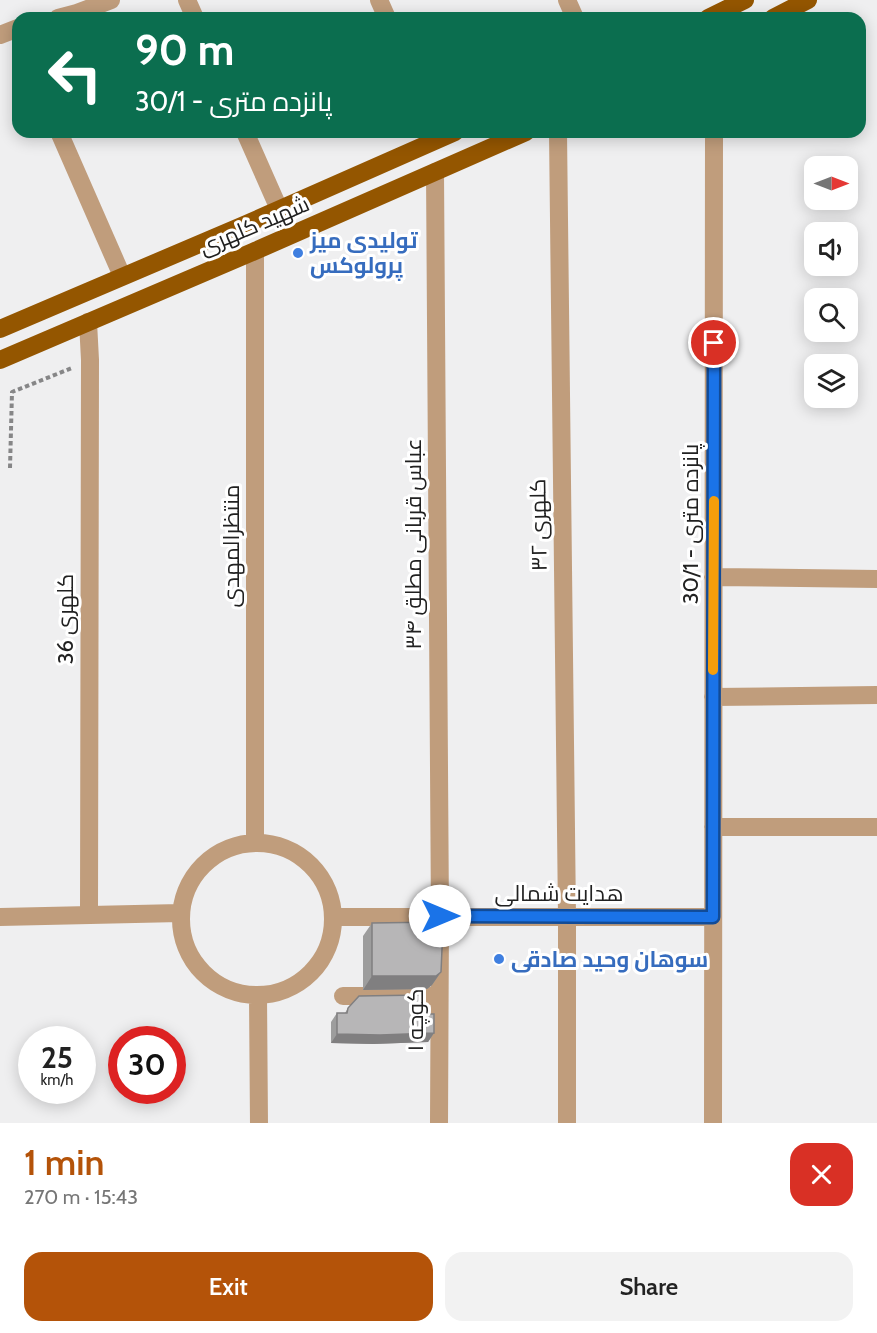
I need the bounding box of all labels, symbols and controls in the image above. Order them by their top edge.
text: 90 m [135,24,234,76]
icon: left [36,36,114,114]
text: 30/1 - پانزده متری [135,85,332,118]
north arrow [804,156,858,210]
map controls [804,156,858,408]
street label: شهید کلهری [195,190,313,261]
button: sound [804,222,858,276]
place label: تولیدی میز پرولوکس [309,227,418,281]
marker: تولیدی میز پرولوکس [291,246,305,260]
button: search [804,288,858,342]
pin [688,317,739,368]
icon: arrive [697,326,730,359]
button: layers [804,354,858,408]
street label: عباس قربانی مطلق ۳۴ [400,438,427,650]
street label: 30/1 - پانزده متری [677,444,705,604]
street label: کلهری ۳۲ [524,478,553,572]
street label: منتظرالمهدی [218,485,245,607]
street label: کلهری 36 [52,574,79,664]
street label: هدایت شمالی [494,880,624,907]
position arrow [408,884,472,948]
place label: سوهان وحید صادقی [511,946,708,973]
marker: سوهان وحید صادقی [492,952,506,966]
street label: کوچه ۱ [402,988,430,1052]
speed limit sign: 30 [108,1026,186,1104]
text: 25 [41,1039,73,1076]
text: km/h [41,1071,73,1089]
text: 1 min [24,1140,104,1184]
button: close [790,1143,853,1206]
text: 270 m · 15:43 [24,1185,138,1209]
button: Exit [24,1252,433,1321]
button: Share [445,1252,853,1321]

